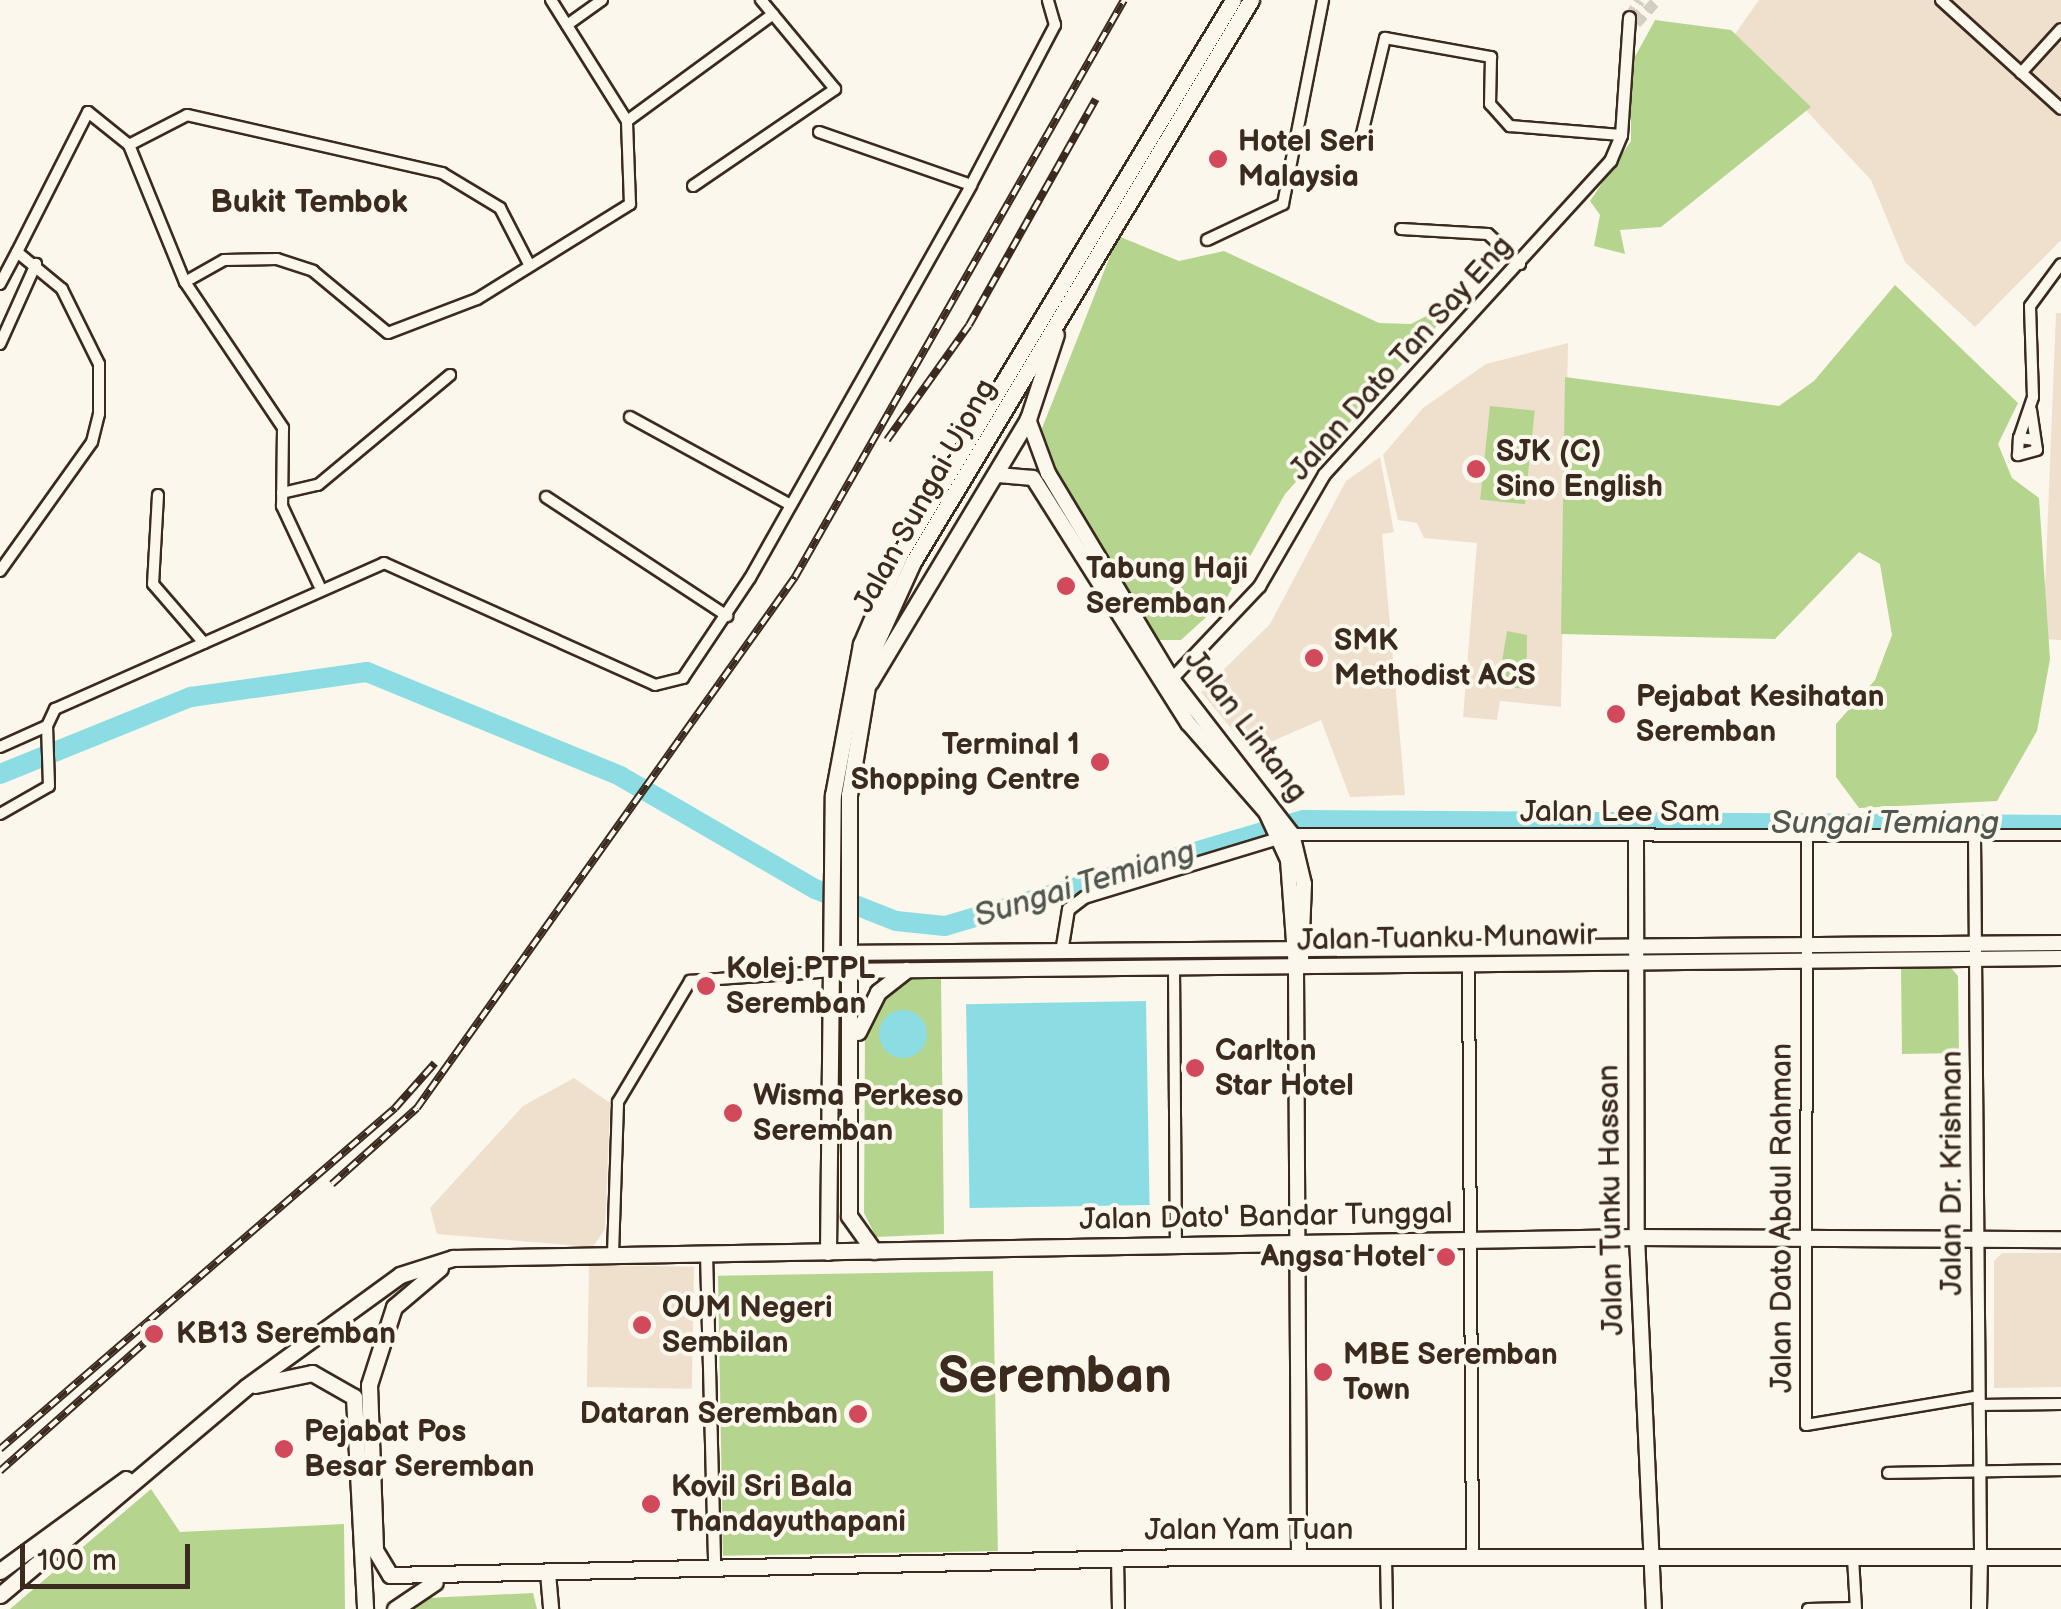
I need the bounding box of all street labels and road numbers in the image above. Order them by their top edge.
street label: Jalan Dato Tan Say Eng [1281,227,1521,489]
street label: Jalan Sungai Ujong [846,373,1004,619]
street label: Jalan Lintang [1177,643,1315,809]
street label: Jalan Lee Sam [1520,794,1720,830]
street label: Jalan Tuanku Munawir [1296,917,1598,959]
street label: Jalan Dato Abdul Rahman [1764,1043,1800,1393]
street label: Jalan Dr. Krishnan [1934,1051,1970,1295]
street label: Jalan Tunku Hassan [1591,1064,1631,1336]
street label: Jalan Dato' Bandar Tunggal [1079,1196,1453,1238]
street label: Jalan Yam Tuan [1143,1512,1355,1548]

